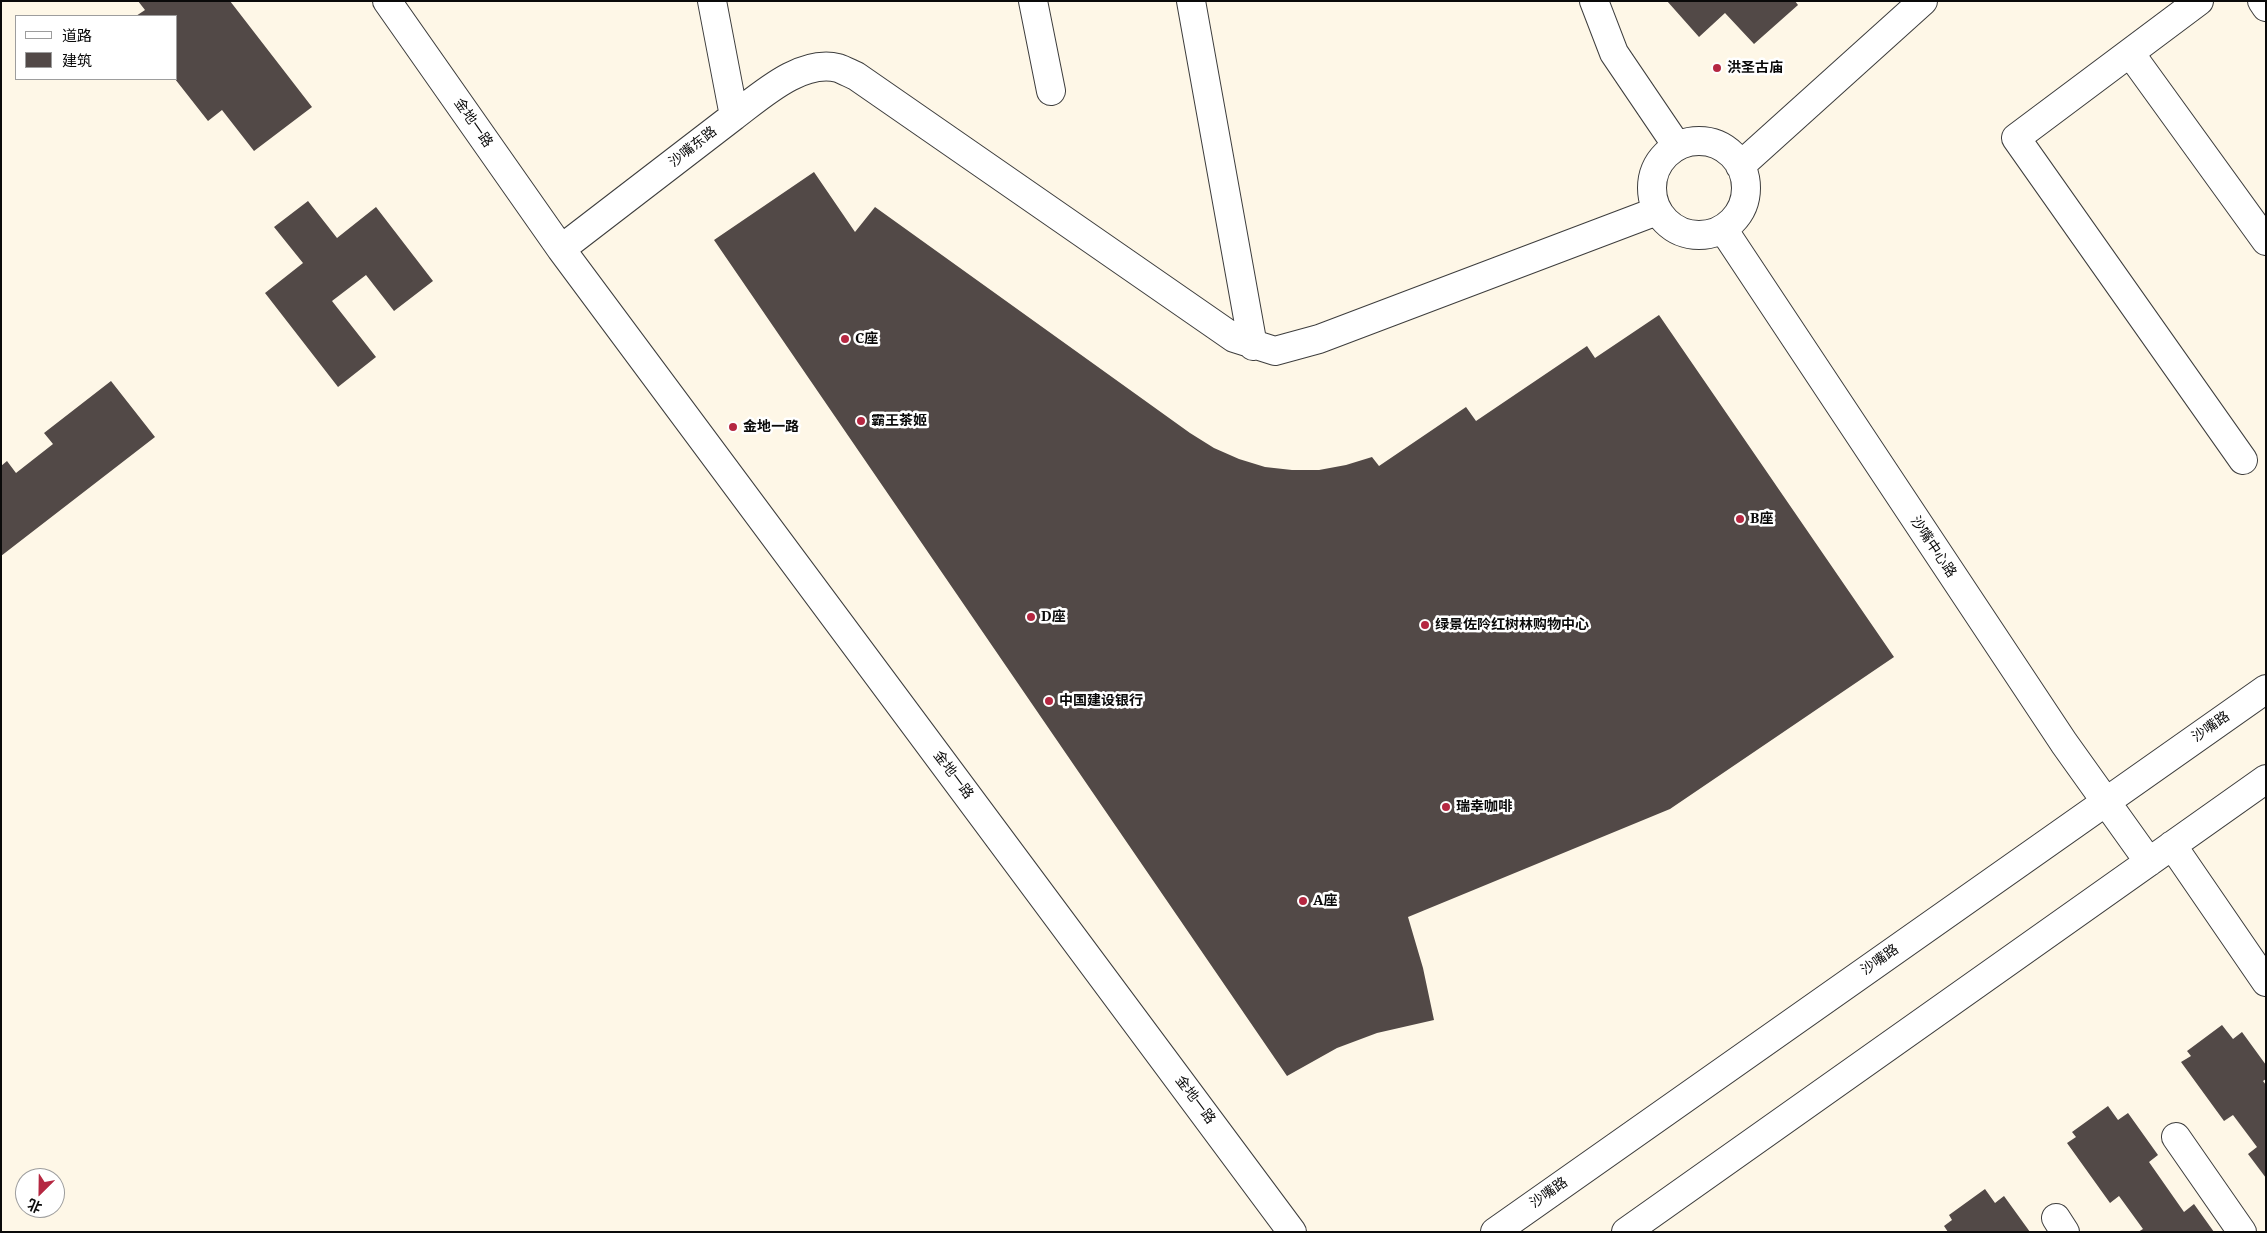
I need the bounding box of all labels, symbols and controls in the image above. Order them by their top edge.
legend [15,15,178,80]
text: 道路 [62,25,92,45]
text: 建筑 [62,50,92,70]
place label: 洪圣古庙 [1727,60,1783,76]
marker: 洪圣古庙 [1711,62,1723,74]
street label: 金地一路 [450,95,496,151]
street label: 沙嘴东路 [666,123,720,171]
place label: C座 [855,331,878,347]
marker: C座 [839,333,851,345]
place label: 霸王茶姬 [871,413,927,429]
marker: 霸王茶姬 [855,415,867,427]
place label: 金地一路 [743,419,799,435]
marker: 金地一路 [727,421,739,433]
place label: B座 [1750,511,1773,527]
marker: B座 [1734,513,1746,525]
street label: 沙嘴中心路 [1906,513,1960,581]
place label: D座 [1041,609,1066,625]
marker: D座 [1025,611,1037,623]
place label: 绿景佐阾红树林购物中心 [1435,617,1589,633]
marker: 绿景佐阾红树林购物中心 [1419,619,1431,631]
place label: 中国建设银行 [1059,693,1143,709]
marker: 中国建设银行 [1043,695,1055,707]
street label: 沙嘴路 [2189,708,2233,746]
street label: 金地一路 [929,748,977,802]
place label: 瑞幸咖啡 [1456,799,1512,815]
marker: 瑞幸咖啡 [1440,801,1452,813]
place label: A座 [1313,893,1338,909]
marker: A座 [1297,895,1309,907]
street label: 沙嘴路 [1858,941,1902,979]
street label: 金地一路 [1171,1073,1219,1127]
north arrow [15,1168,65,1218]
street label: 沙嘴路 [1527,1174,1571,1212]
text: 北 [24,1195,44,1218]

